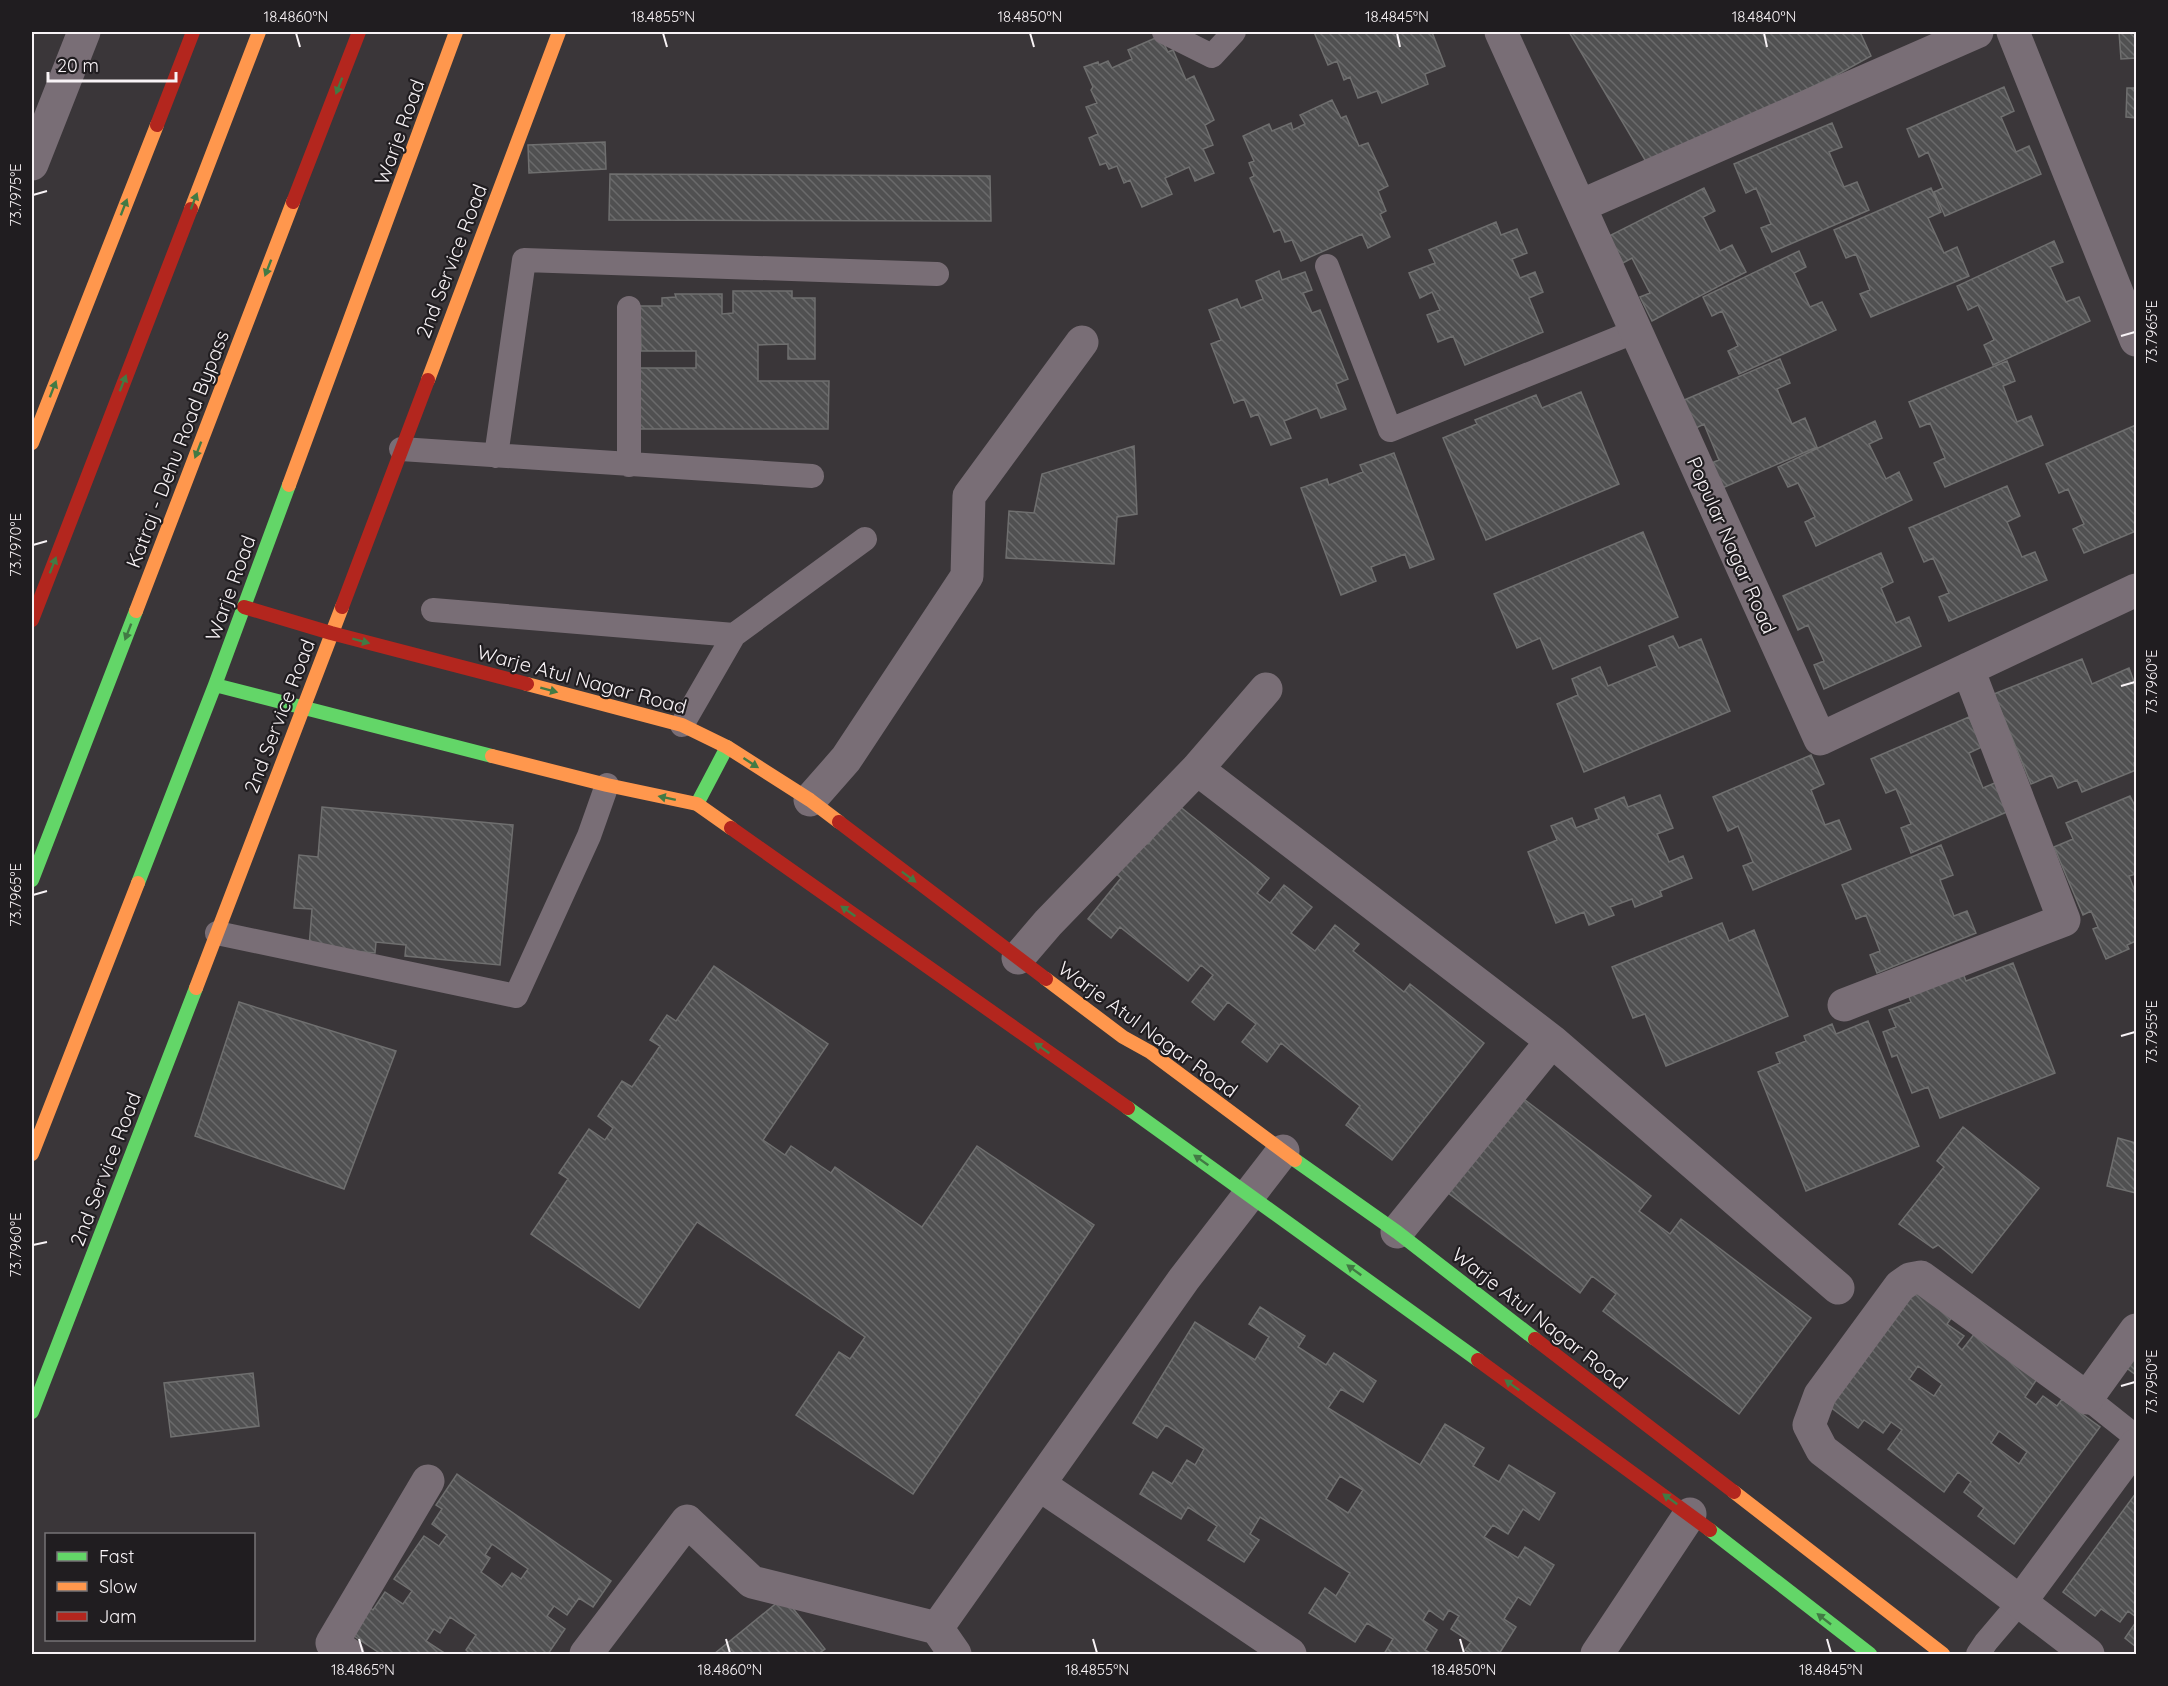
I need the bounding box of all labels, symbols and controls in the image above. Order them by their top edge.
text: 18.4860°N [264,7,328,26]
text: 18.4855°N [631,7,695,26]
text: 18.4850°N [998,7,1062,26]
text: 18.4845°N [1365,7,1429,26]
text: 18.4840°N [1732,7,1796,26]
scale bar [48,45,176,83]
text: 20 m [57,54,99,77]
street label: Warje Road [368,76,430,188]
one-way arrow [333,77,343,95]
text: 73.7975°E [6,163,25,227]
street label: 2nd Service Road [410,180,492,342]
one-way arrow [189,192,199,210]
one-way arrow [120,198,130,216]
one-way arrow [263,259,272,277]
text: 73.7965°E [2142,300,2161,364]
street label: Katraj - Dehu Road Bypass [120,327,234,571]
one-way arrow [119,374,128,392]
one-way arrow [48,379,58,397]
one-way arrow [193,441,202,459]
street label: Popular Nagar Road [1682,453,1782,637]
text: 73.7970°E [6,513,25,577]
street label: Warje Road [199,532,261,644]
one-way arrow [48,556,58,574]
one-way arrow [122,623,132,641]
street label: 2nd Service Road [238,635,320,797]
one-way arrow [352,637,370,646]
street label: Warje Atul Nagar Road [474,639,690,719]
text: 73.7960°E [2142,650,2161,714]
one-way arrow [540,686,558,696]
one-way arrow [743,757,759,768]
one-way arrow [657,793,676,802]
text: 73.7965°E [6,863,25,927]
one-way arrow [900,871,916,883]
one-way arrow [841,905,857,917]
street label: Warje Atul Nagar Road [1053,955,1243,1103]
text: 73.7955°E [2142,1000,2161,1064]
one-way arrow [1034,1042,1050,1054]
street label: 2nd Service Road [64,1088,146,1250]
one-way arrow [1194,1154,1210,1166]
text: 73.7960°E [6,1213,25,1277]
street label: Warje Atul Nagar Road [1447,1242,1633,1394]
one-way arrow [1347,1265,1362,1277]
text: 73.7950°E [2142,1350,2161,1414]
one-way arrow [1505,1379,1521,1391]
one-way arrow [1663,1493,1679,1505]
legend [45,1533,255,1641]
text: Fast [99,1545,134,1568]
text: Slow [99,1575,137,1598]
text: Jam [99,1605,137,1628]
one-way arrow [1817,1613,1832,1625]
text: 18.4865°N [331,1660,395,1679]
text: 18.4860°N [698,1660,762,1679]
text: 18.4855°N [1065,1660,1129,1679]
text: 18.4850°N [1432,1660,1496,1679]
text: 18.4845°N [1799,1660,1863,1679]

